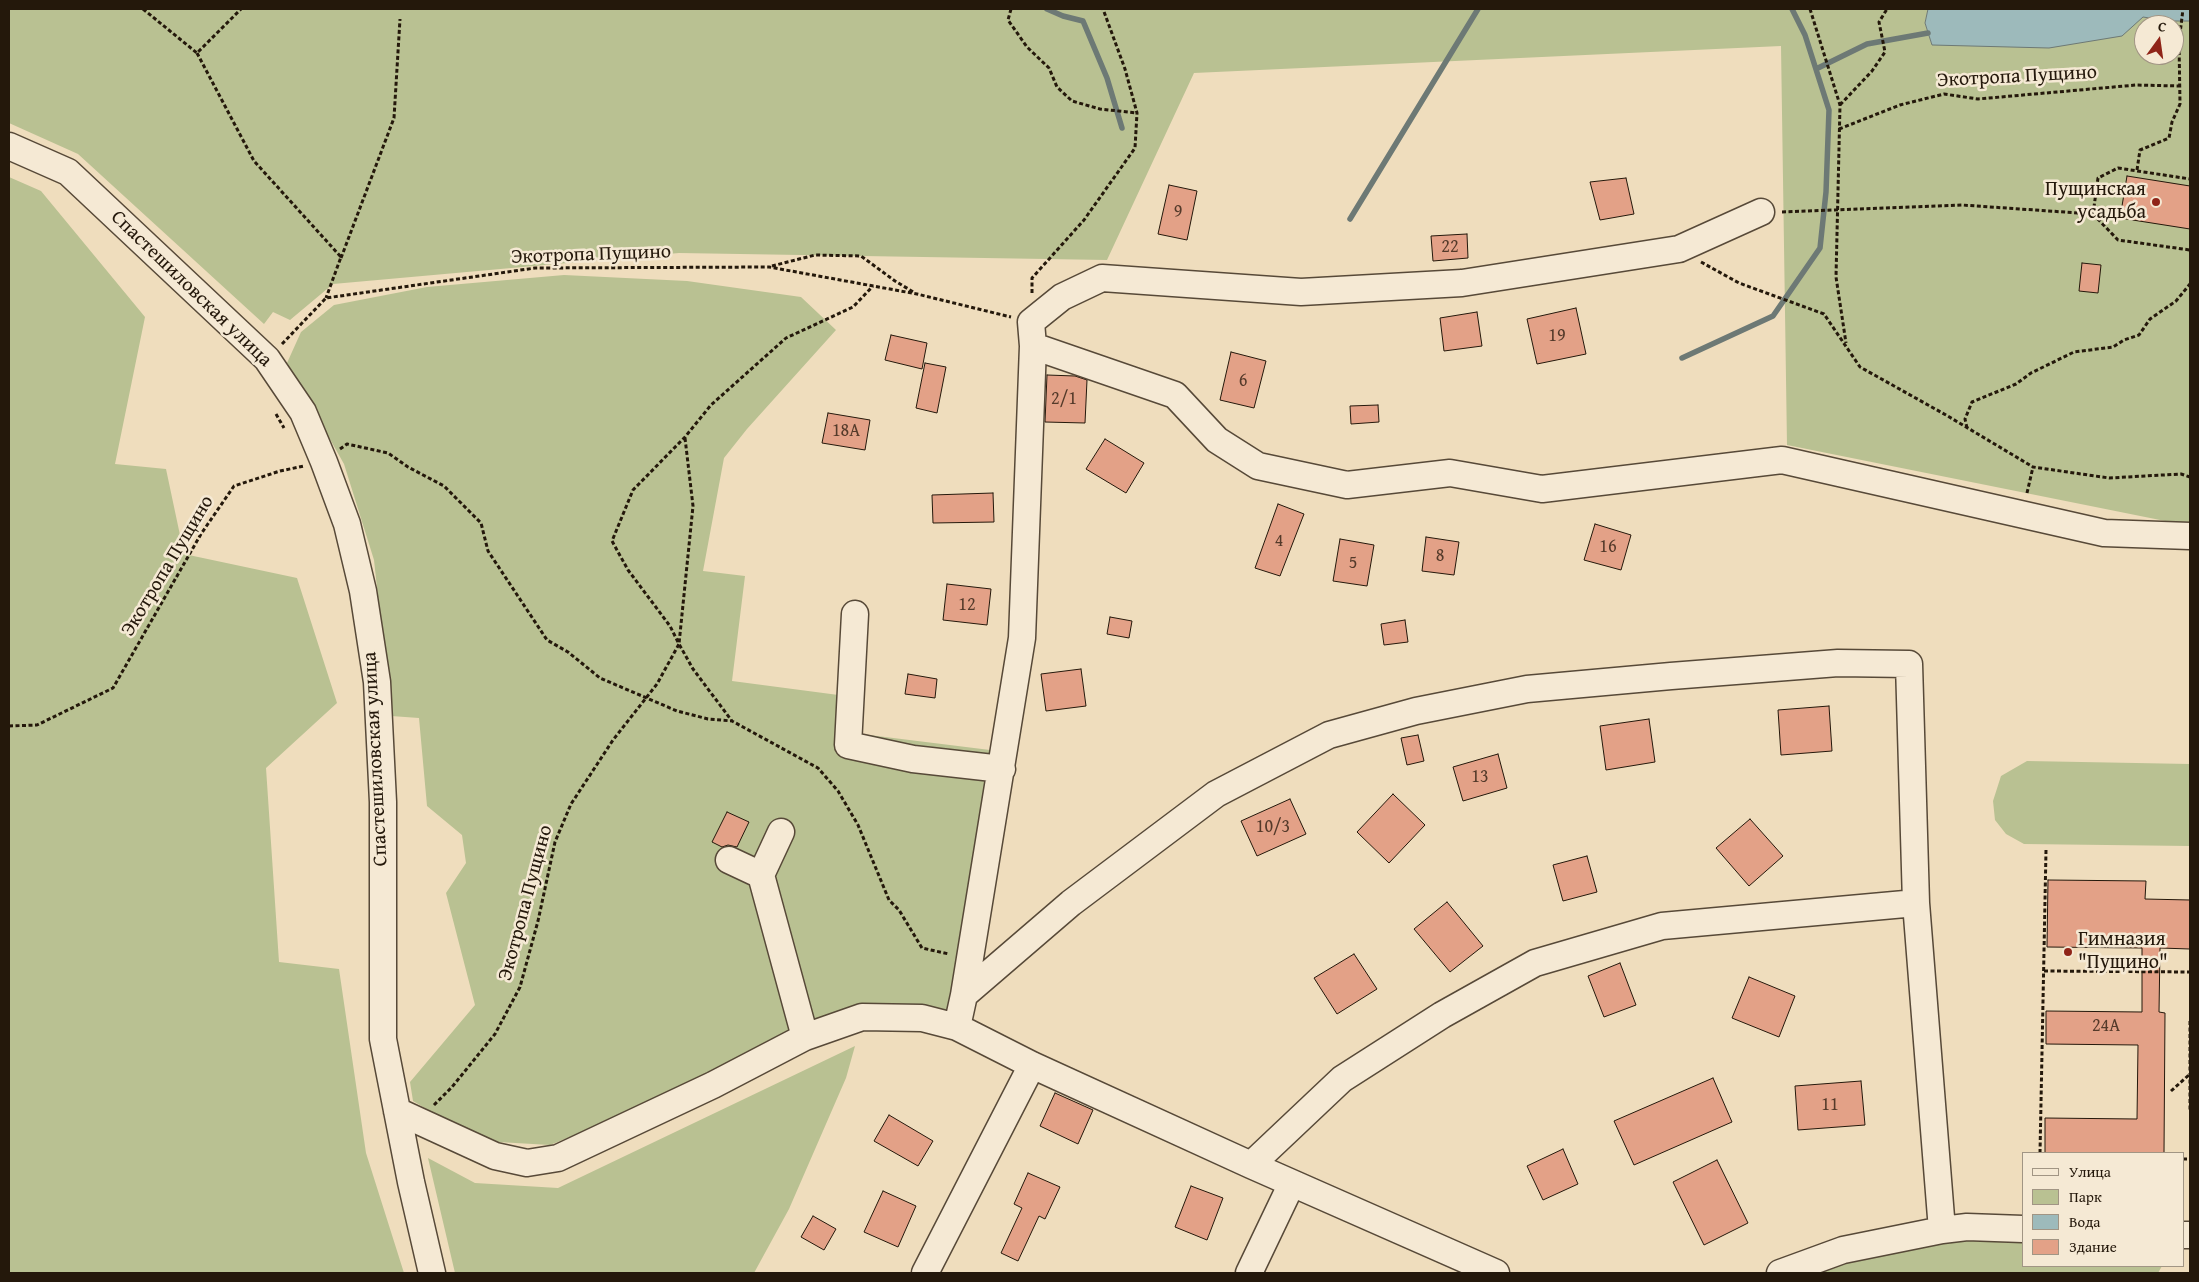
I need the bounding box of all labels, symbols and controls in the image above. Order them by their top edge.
north arrow [2134,15,2184,65]
text: С [2156,16,2169,37]
street label: Экотропа Пущино [1936,61,2098,93]
place label: Пущинская усадьба [2045,178,2146,225]
marker: Пущинская усадьба [2150,196,2162,208]
house number: 9 [1174,201,1182,223]
street label: Спастешиловская улица [105,206,277,372]
house number: 22 [1441,236,1459,258]
street label: Экотропа Пущино [511,240,671,270]
house number: 19 [1548,325,1566,347]
house number: 6 [1239,370,1247,392]
house number: 2/1 [1051,388,1077,410]
house number: 18А [832,420,860,442]
street label: Экотропа Пущино [116,491,220,641]
house number: 4 [1275,530,1283,552]
house number: 16 [1599,536,1617,558]
house number: 8 [1436,545,1444,567]
house number: 5 [1349,552,1357,574]
house number: 12 [958,594,976,616]
street label: Спастешиловская улица [358,651,394,867]
house number: 13 [1471,766,1489,788]
house number: 10/3 [1256,816,1290,838]
street label: Экотропа Пущино [494,823,558,983]
place label: Гимназия "Пущино" [2078,928,2168,975]
marker: Гимназия "Пущино" [2062,946,2074,958]
house number: 24А [2092,1015,2120,1037]
house number: 11 [1821,1094,1839,1116]
legend [2022,1152,2184,1267]
text: Улица [2069,1161,2111,1182]
text: Парк [2069,1186,2102,1207]
text: Вода [2069,1211,2100,1232]
text: Здание [2069,1236,2117,1257]

